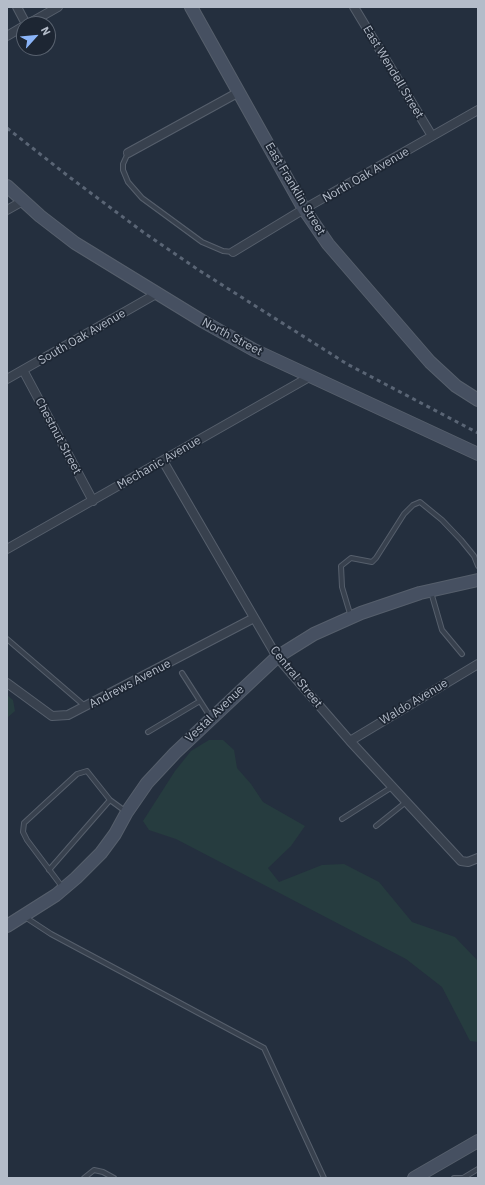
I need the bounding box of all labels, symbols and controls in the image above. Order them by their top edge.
north arrow [16,16,56,56]
street label: East Wendell Street [360,23,426,121]
text: N [38,24,54,38]
street label: East Franklin Street [262,140,328,238]
street label: North Oak Avenue [320,144,412,206]
street label: South Oak Avenue [36,306,128,368]
street label: North Street [199,315,265,359]
street label: Chestnut Street [32,395,84,477]
street label: Mechanic Avenue [115,433,203,493]
street label: Central Street [267,643,325,711]
street label: Andrews Avenue [87,656,173,712]
street label: Waldo Avenue [377,676,451,728]
street label: Vestal Avenue [183,682,247,746]

